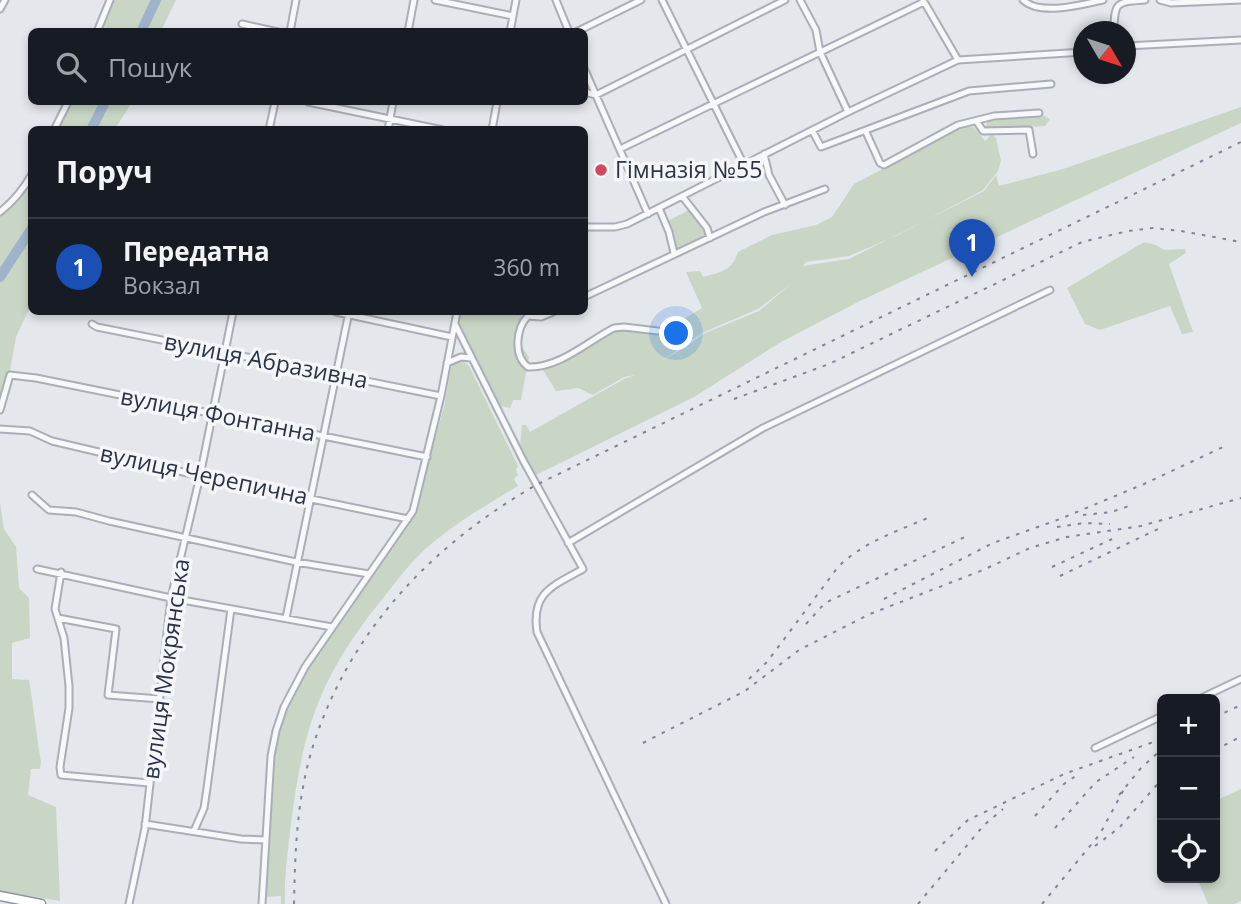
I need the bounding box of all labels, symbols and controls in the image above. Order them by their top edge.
north arrow [1073,21,1136,84]
search box [28,28,588,105]
icon: search [52,48,90,86]
text: Пошук [108,49,192,85]
text: Поруч [56,151,153,192]
place label: Гімназія №55 [615,153,762,185]
marker: Гімназія №55 [593,162,609,178]
pin: 1 [949,219,995,277]
text: Передатна [123,233,270,269]
text: 1 [72,251,86,283]
text: 360 m [493,251,560,283]
text: Вокзал [123,269,201,301]
your location [659,316,693,350]
street label: вулиця Абразивна [162,325,371,395]
street label: вулиця Фонтанна [118,379,318,449]
street label: вулиця Черепична [97,436,311,512]
street label: вулиця Мокрянська [134,556,196,781]
map controls [1157,694,1220,883]
button: + [1157,694,1220,757]
button: − [1157,757,1220,820]
button: locate [1157,820,1220,883]

